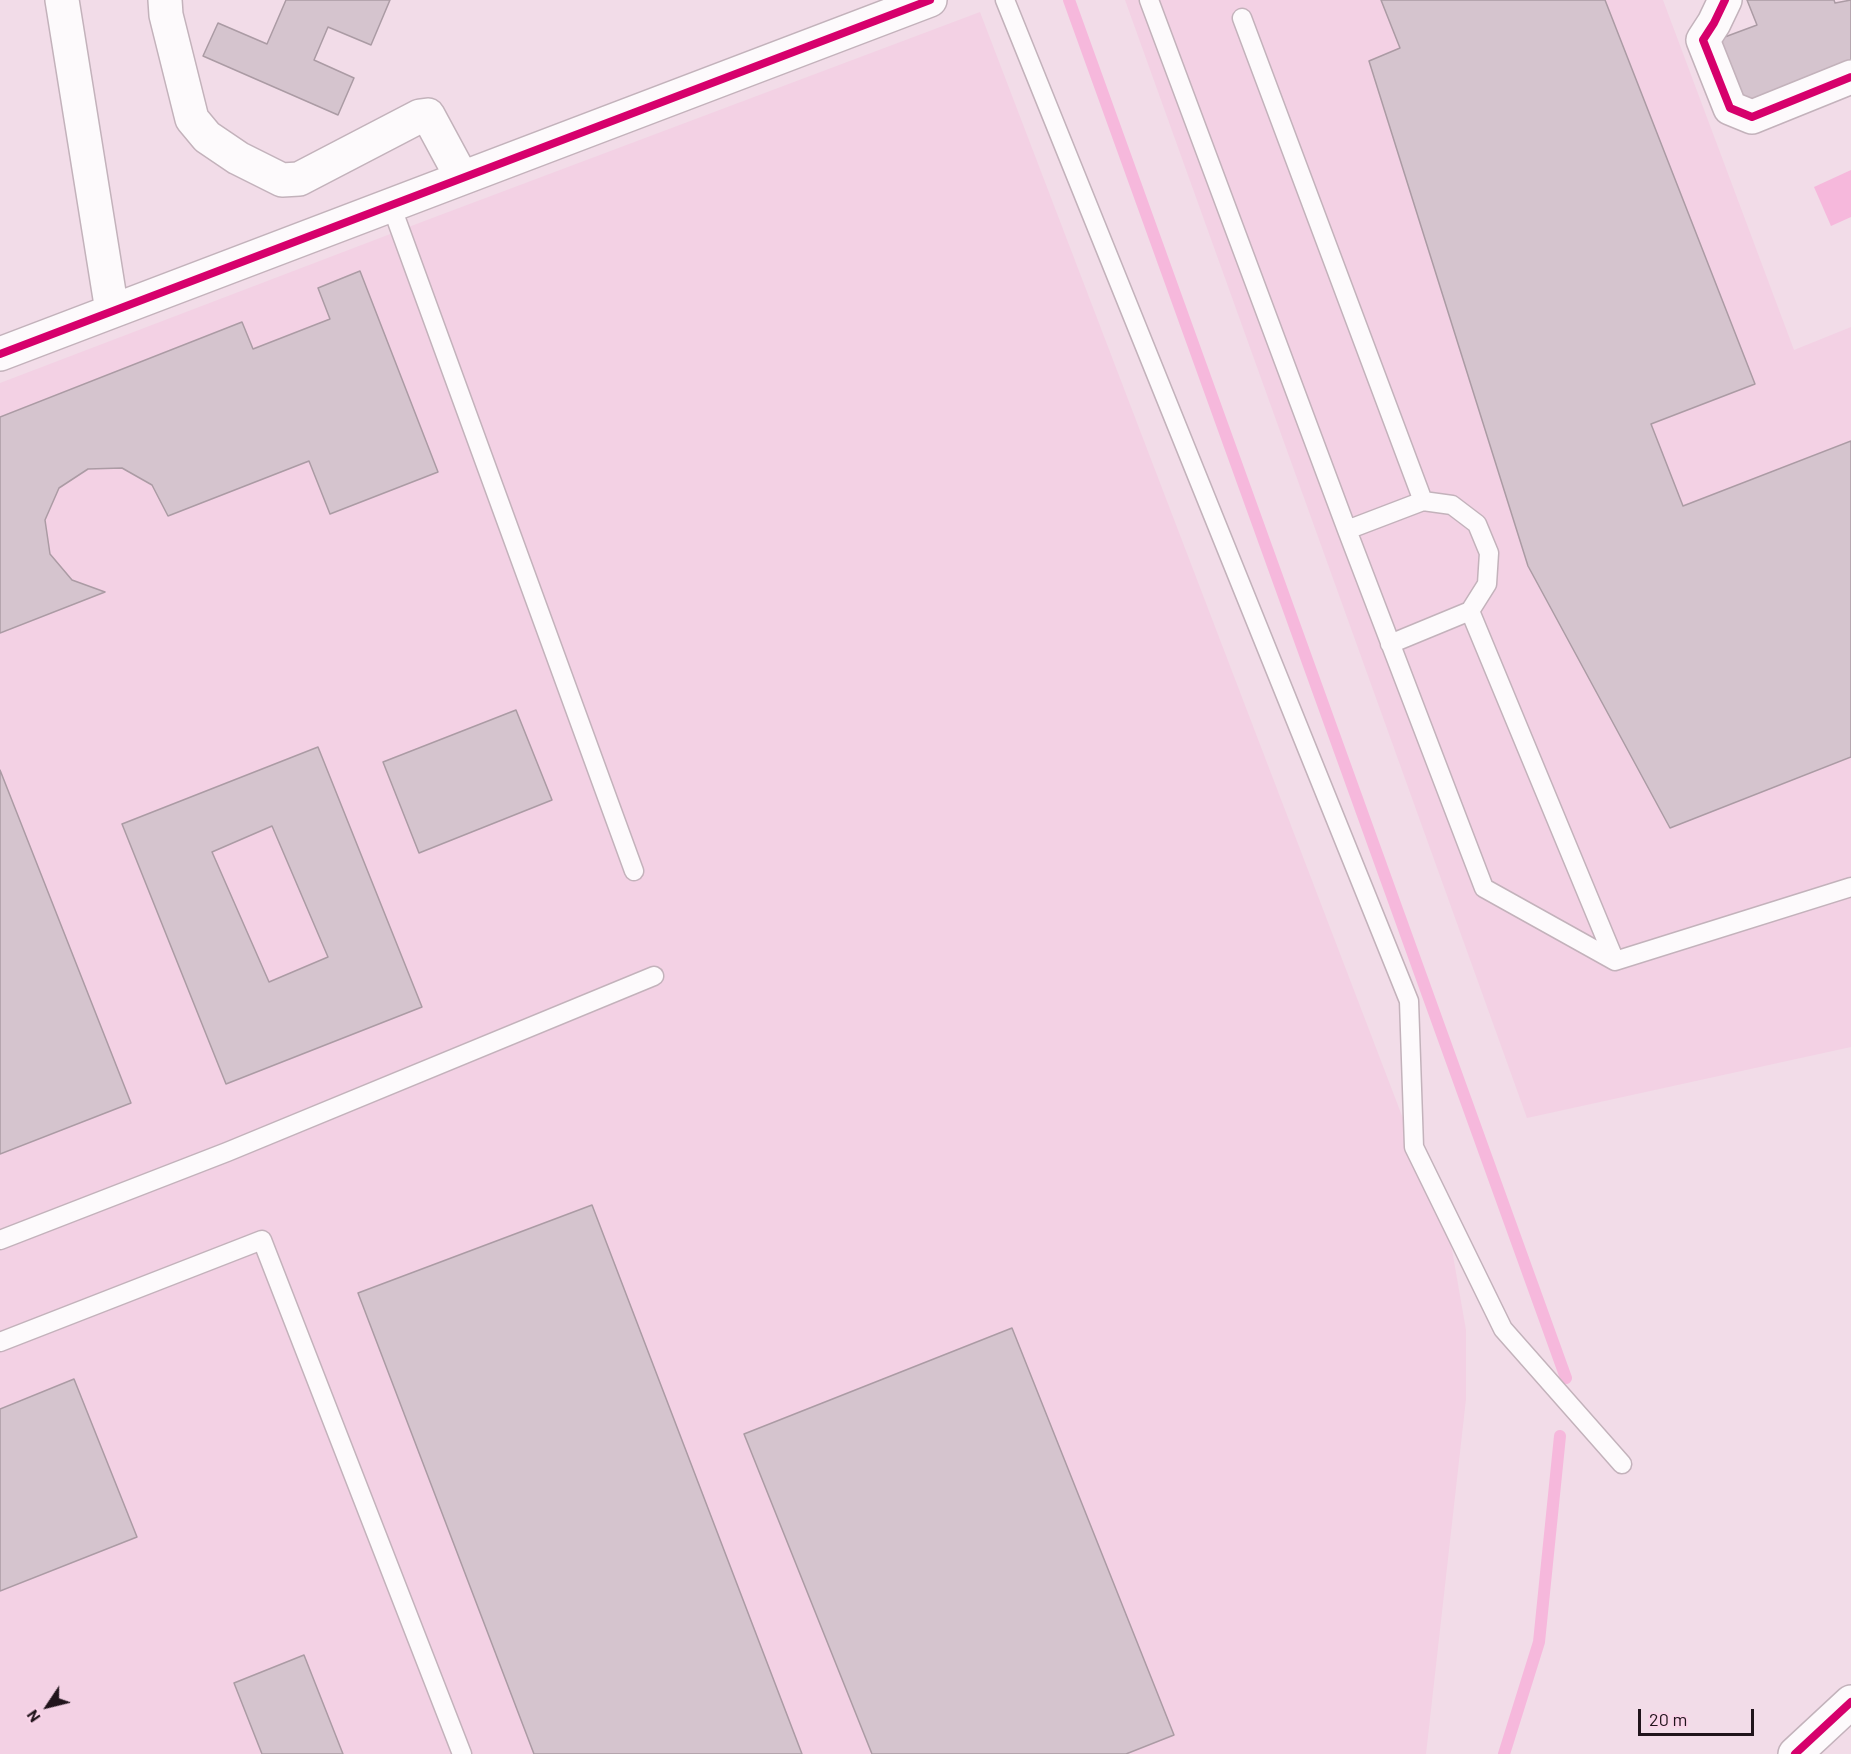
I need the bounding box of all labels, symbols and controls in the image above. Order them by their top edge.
north arrow [18,1676,78,1736]
scale bar [1641,1697,1756,1735]
text: N [22,1707,44,1726]
text: 20 m [1649,1708,1687,1730]

